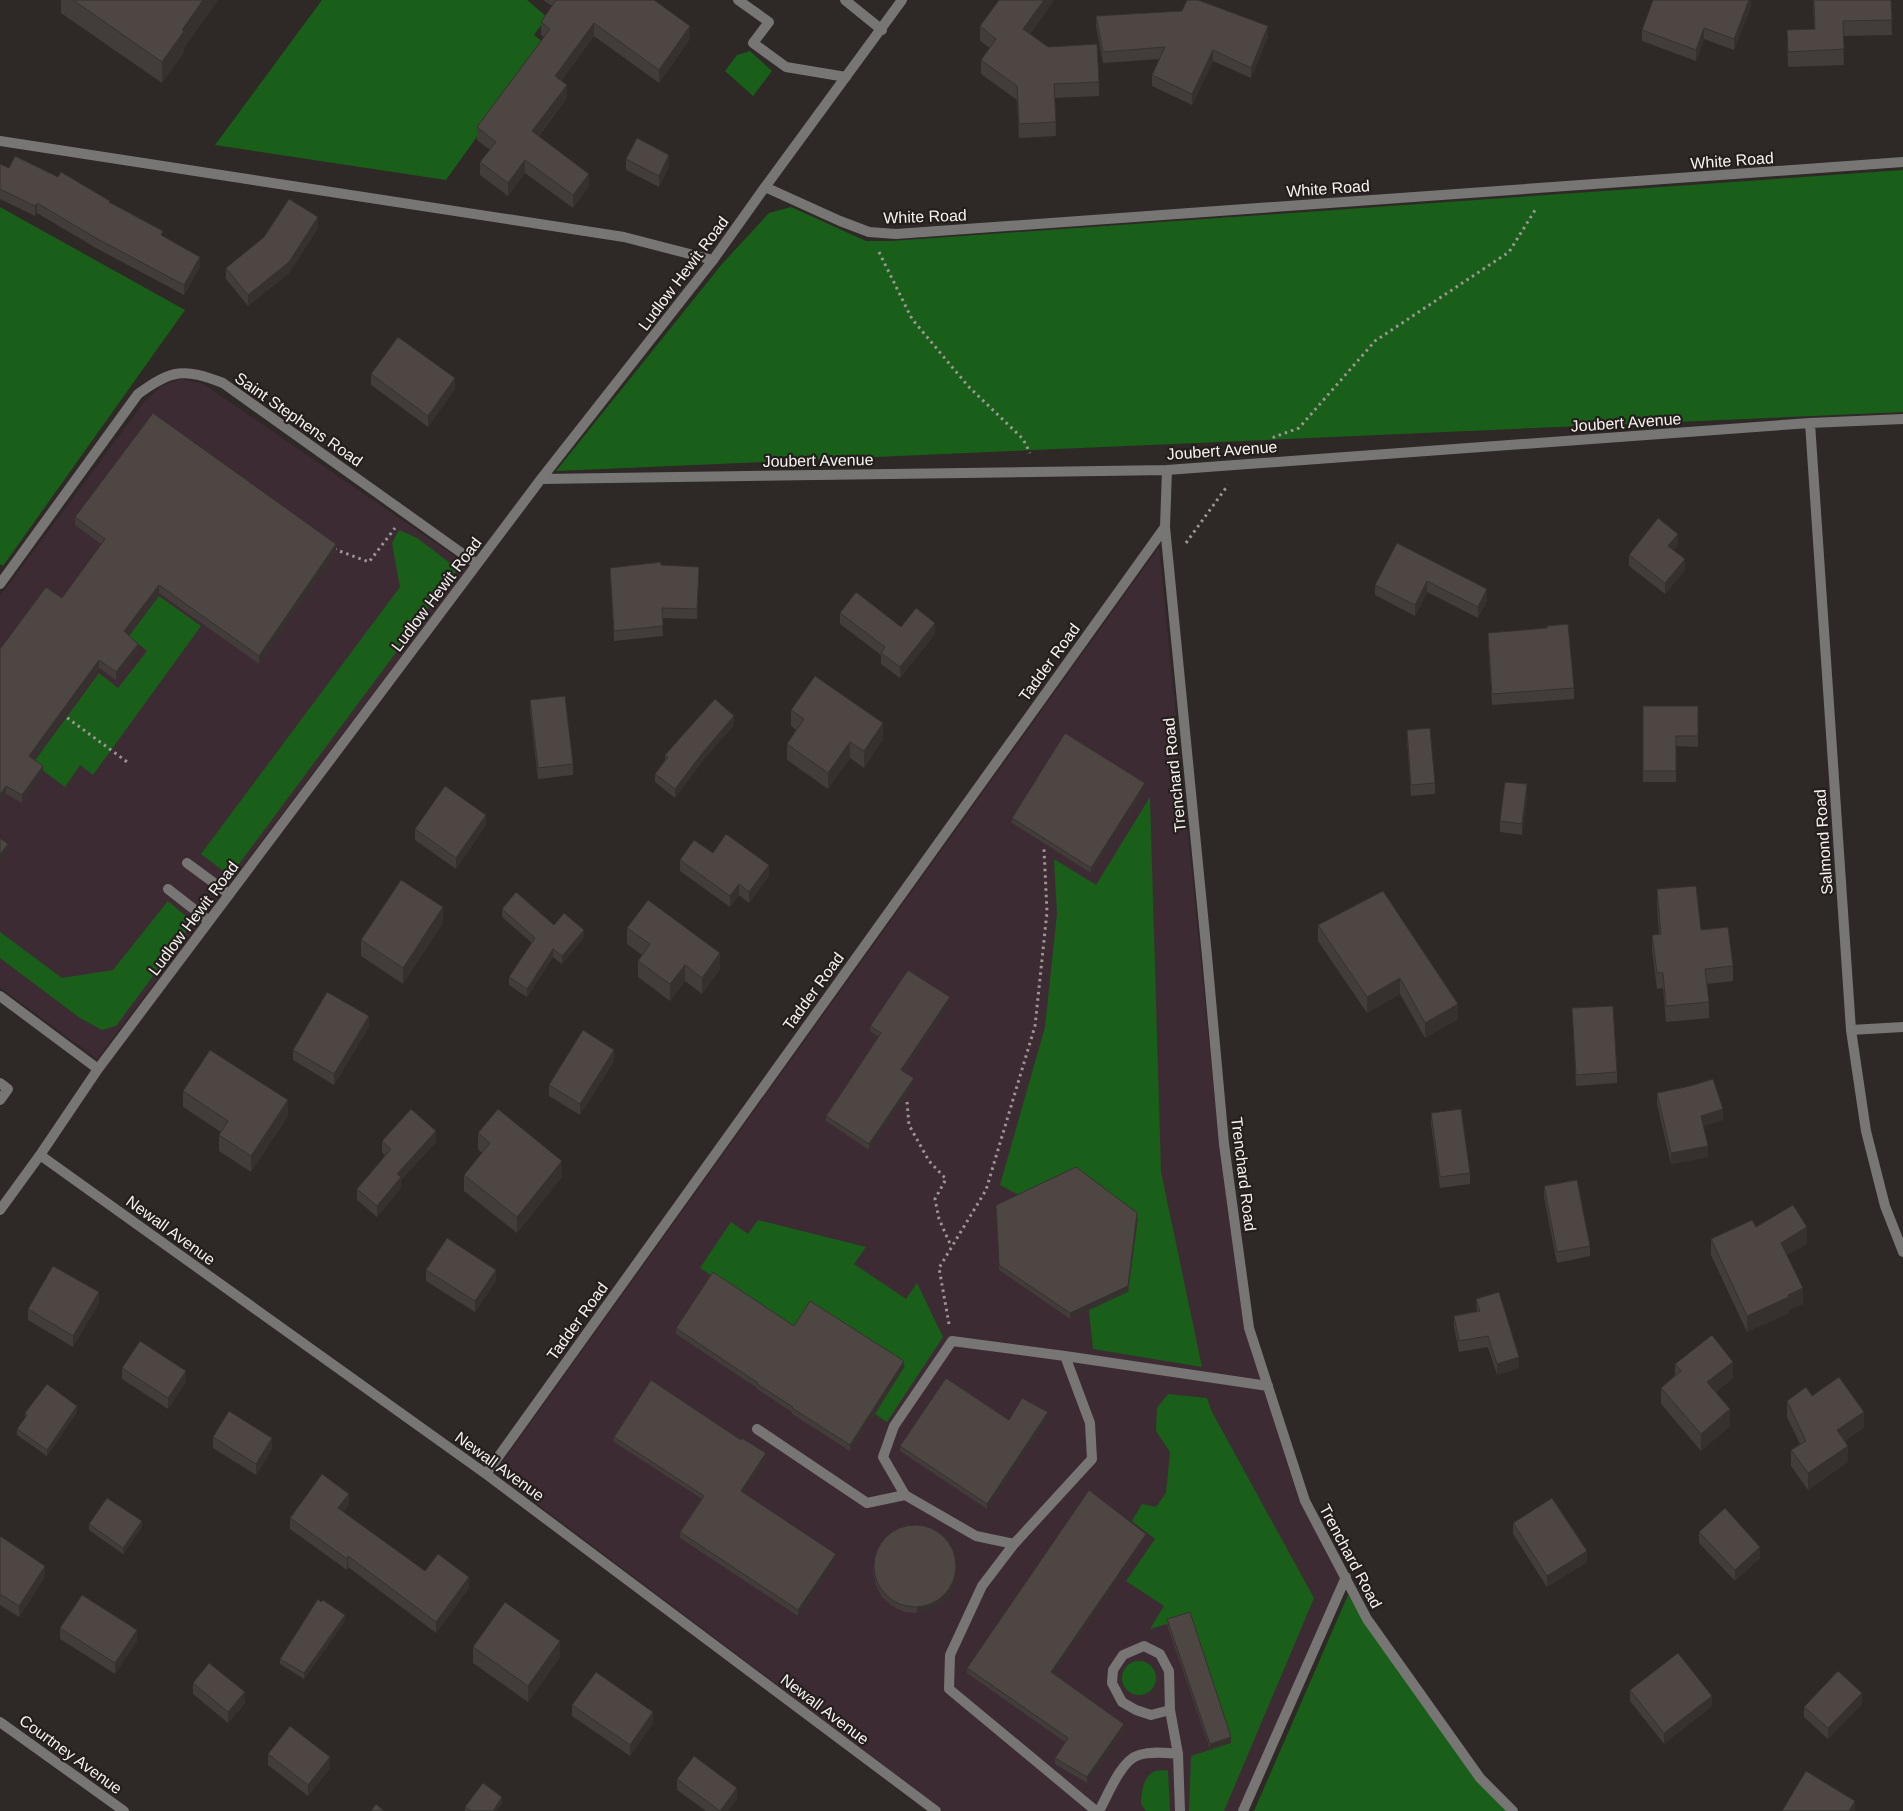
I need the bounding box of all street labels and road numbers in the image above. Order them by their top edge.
street label: White Road [1690,149,1774,172]
street label: White Road [1286,177,1370,200]
street label: White Road [883,207,967,226]
street label: Ludlow Hewit Road [635,213,732,333]
street label: Saint Stephens Road [232,369,366,470]
street label: Joubert Avenue [1570,410,1682,435]
street label: Joubert Avenue [1166,438,1278,463]
street label: Joubert Avenue [762,451,874,470]
street label: Ludlow Hewit Road [388,534,485,654]
street label: Tadder Road [1016,620,1083,704]
street label: Trenchard Road [1160,717,1189,833]
street label: Salmond Road [1811,789,1836,895]
street label: Ludlow Hewit Road [145,858,242,978]
street label: Tadder Road [780,949,847,1033]
street label: Trenchard Road [1228,1116,1259,1232]
street label: Newall Avenue [123,1193,218,1268]
street label: Tadder Road [544,1279,611,1363]
street label: Newall Avenue [452,1429,547,1504]
street label: Trenchard Road [1316,1501,1385,1611]
street label: Newall Avenue [777,1671,872,1748]
street label: Courtney Avenue [16,1712,125,1797]

